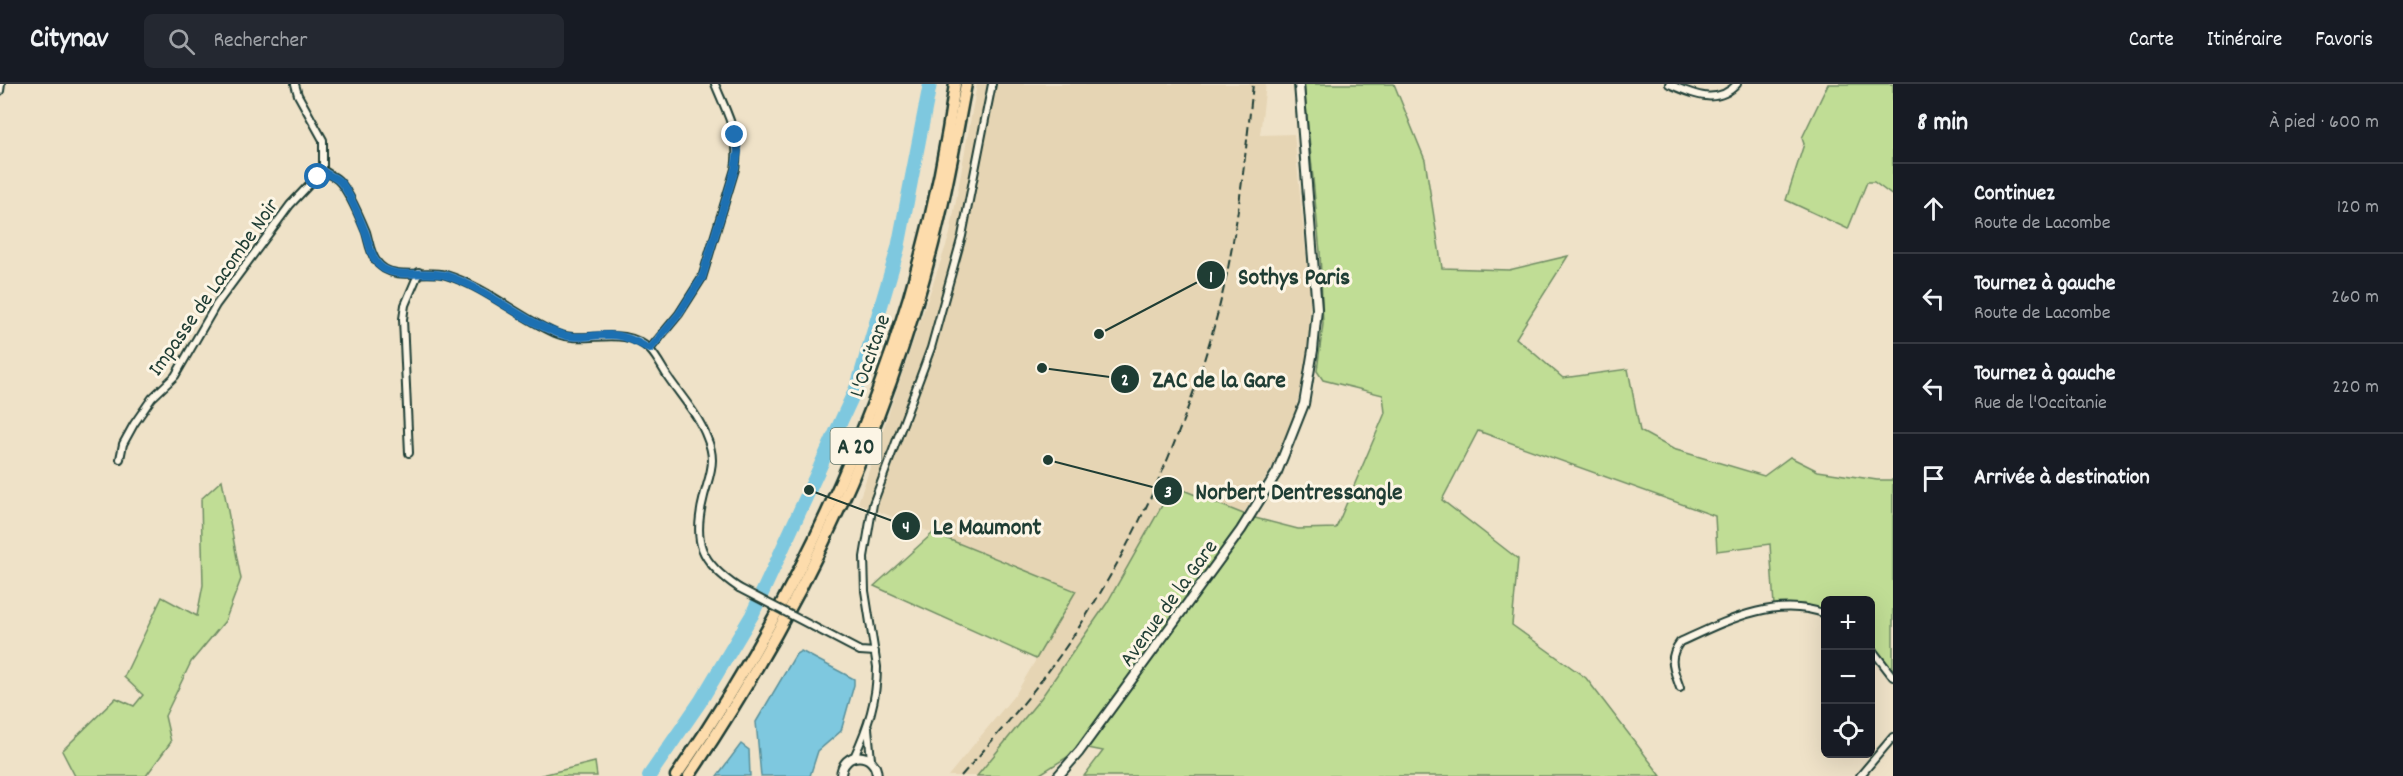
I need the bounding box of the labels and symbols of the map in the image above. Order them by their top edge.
route end [721,121,747,147]
route start [304,163,330,189]
street label: Impasse de Lacombe Noir [142,192,289,383]
callout: Sothys Paris [1196,254,1362,296]
text: Sothys Paris [1238,262,1350,296]
text: 1 [1209,266,1213,291]
street label: L'Occitane [843,310,900,402]
callout: ZAC de la Gare [1110,358,1298,400]
text: ZAC de la Gare [1152,365,1286,399]
text: 2 [1121,369,1129,394]
road number: A 20 [830,428,882,464]
callout: Norbert Dentressangle [1153,470,1415,512]
text: Norbert Dentressangle [1195,477,1403,511]
text: 3 [1164,481,1172,506]
callout: Le Maumont [891,505,1054,547]
text: Le Maumont [933,512,1041,546]
text: 4 [902,516,910,541]
street label: Avenue de la Gare [1113,534,1226,674]

